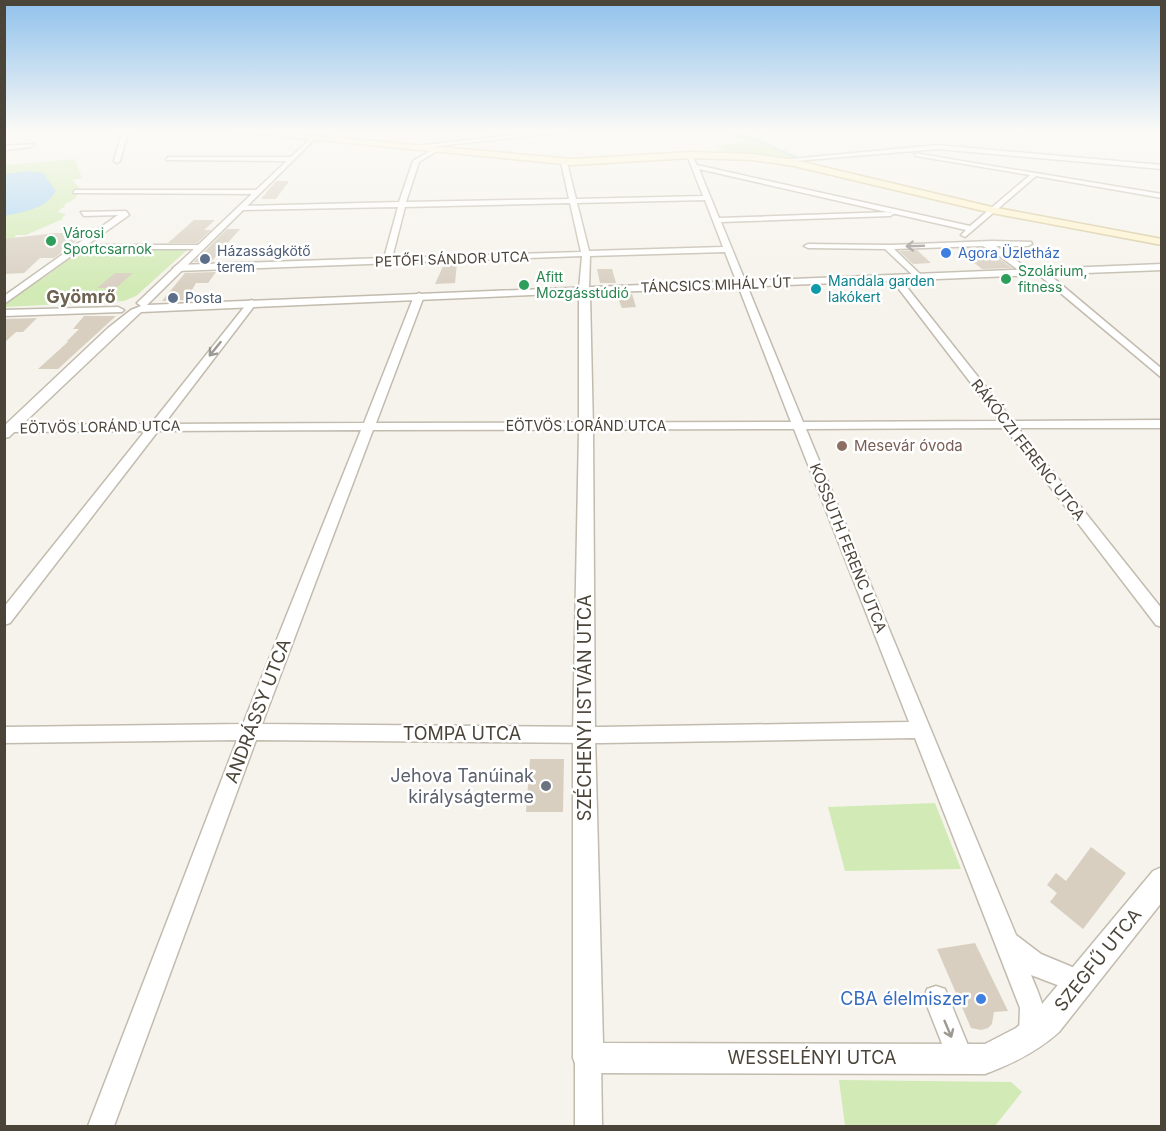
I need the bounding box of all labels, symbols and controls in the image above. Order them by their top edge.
place label: Városi Sportcsarnok [63,224,152,257]
marker: Városi Sportcsarnok [44,234,58,248]
one-way arrow [906,240,926,251]
place label: Házasságkötő terem [217,242,311,275]
place label: Agora Üzletház [958,244,1060,261]
marker: Agora Üzletház [939,246,953,260]
street label: PETŐFI SÁNDOR UTCA [375,247,530,270]
marker: Házasságkötő terem [198,252,212,266]
place label: Szolárium, fitness [1018,262,1088,295]
place label: Afitt Mozgásstúdió [536,268,629,301]
place label: Mandala garden lakókert [828,272,935,305]
marker: Szolárium, fitness [999,272,1013,286]
street label: TÁNCSICS MIHÁLY ÚT [640,273,792,296]
marker: Afitt Mozgásstúdió [517,278,531,292]
marker: Mandala garden lakókert [809,282,823,296]
district label: Gyömrő [46,286,116,307]
place label: Posta [185,289,222,306]
marker: Posta [166,291,180,305]
one-way arrow [209,341,222,357]
street label: RÁKÓCZI FERENC UTCA [967,375,1089,524]
street label: EÖTVÖS LORÁND UTCA [20,417,181,436]
street label: EÖTVÖS LORÁND UTCA [506,417,667,434]
place label: Mesevár óvoda [854,436,963,455]
marker: Mesevár óvoda [835,439,849,453]
street label: KOSSUTH FERENC UTCA [806,460,891,635]
street label: SZÉCHENYI ISTVÁN UTCA [573,595,595,821]
street label: ANDRÁSSY UTCA [219,635,295,786]
street label: TOMPA UTCA [403,723,521,744]
place label: Jehova Tanúinak királyságterme [390,765,534,807]
marker: Jehova Tanúinak királyságterme [539,779,553,793]
street label: SZEGFŰ UTCA [1049,904,1145,1015]
place label: CBA élelmiszer [840,988,969,1009]
marker: CBA élelmiszer [974,992,988,1006]
one-way arrow [943,1020,954,1038]
street label: WESSELÉNYI UTCA [728,1046,896,1068]

